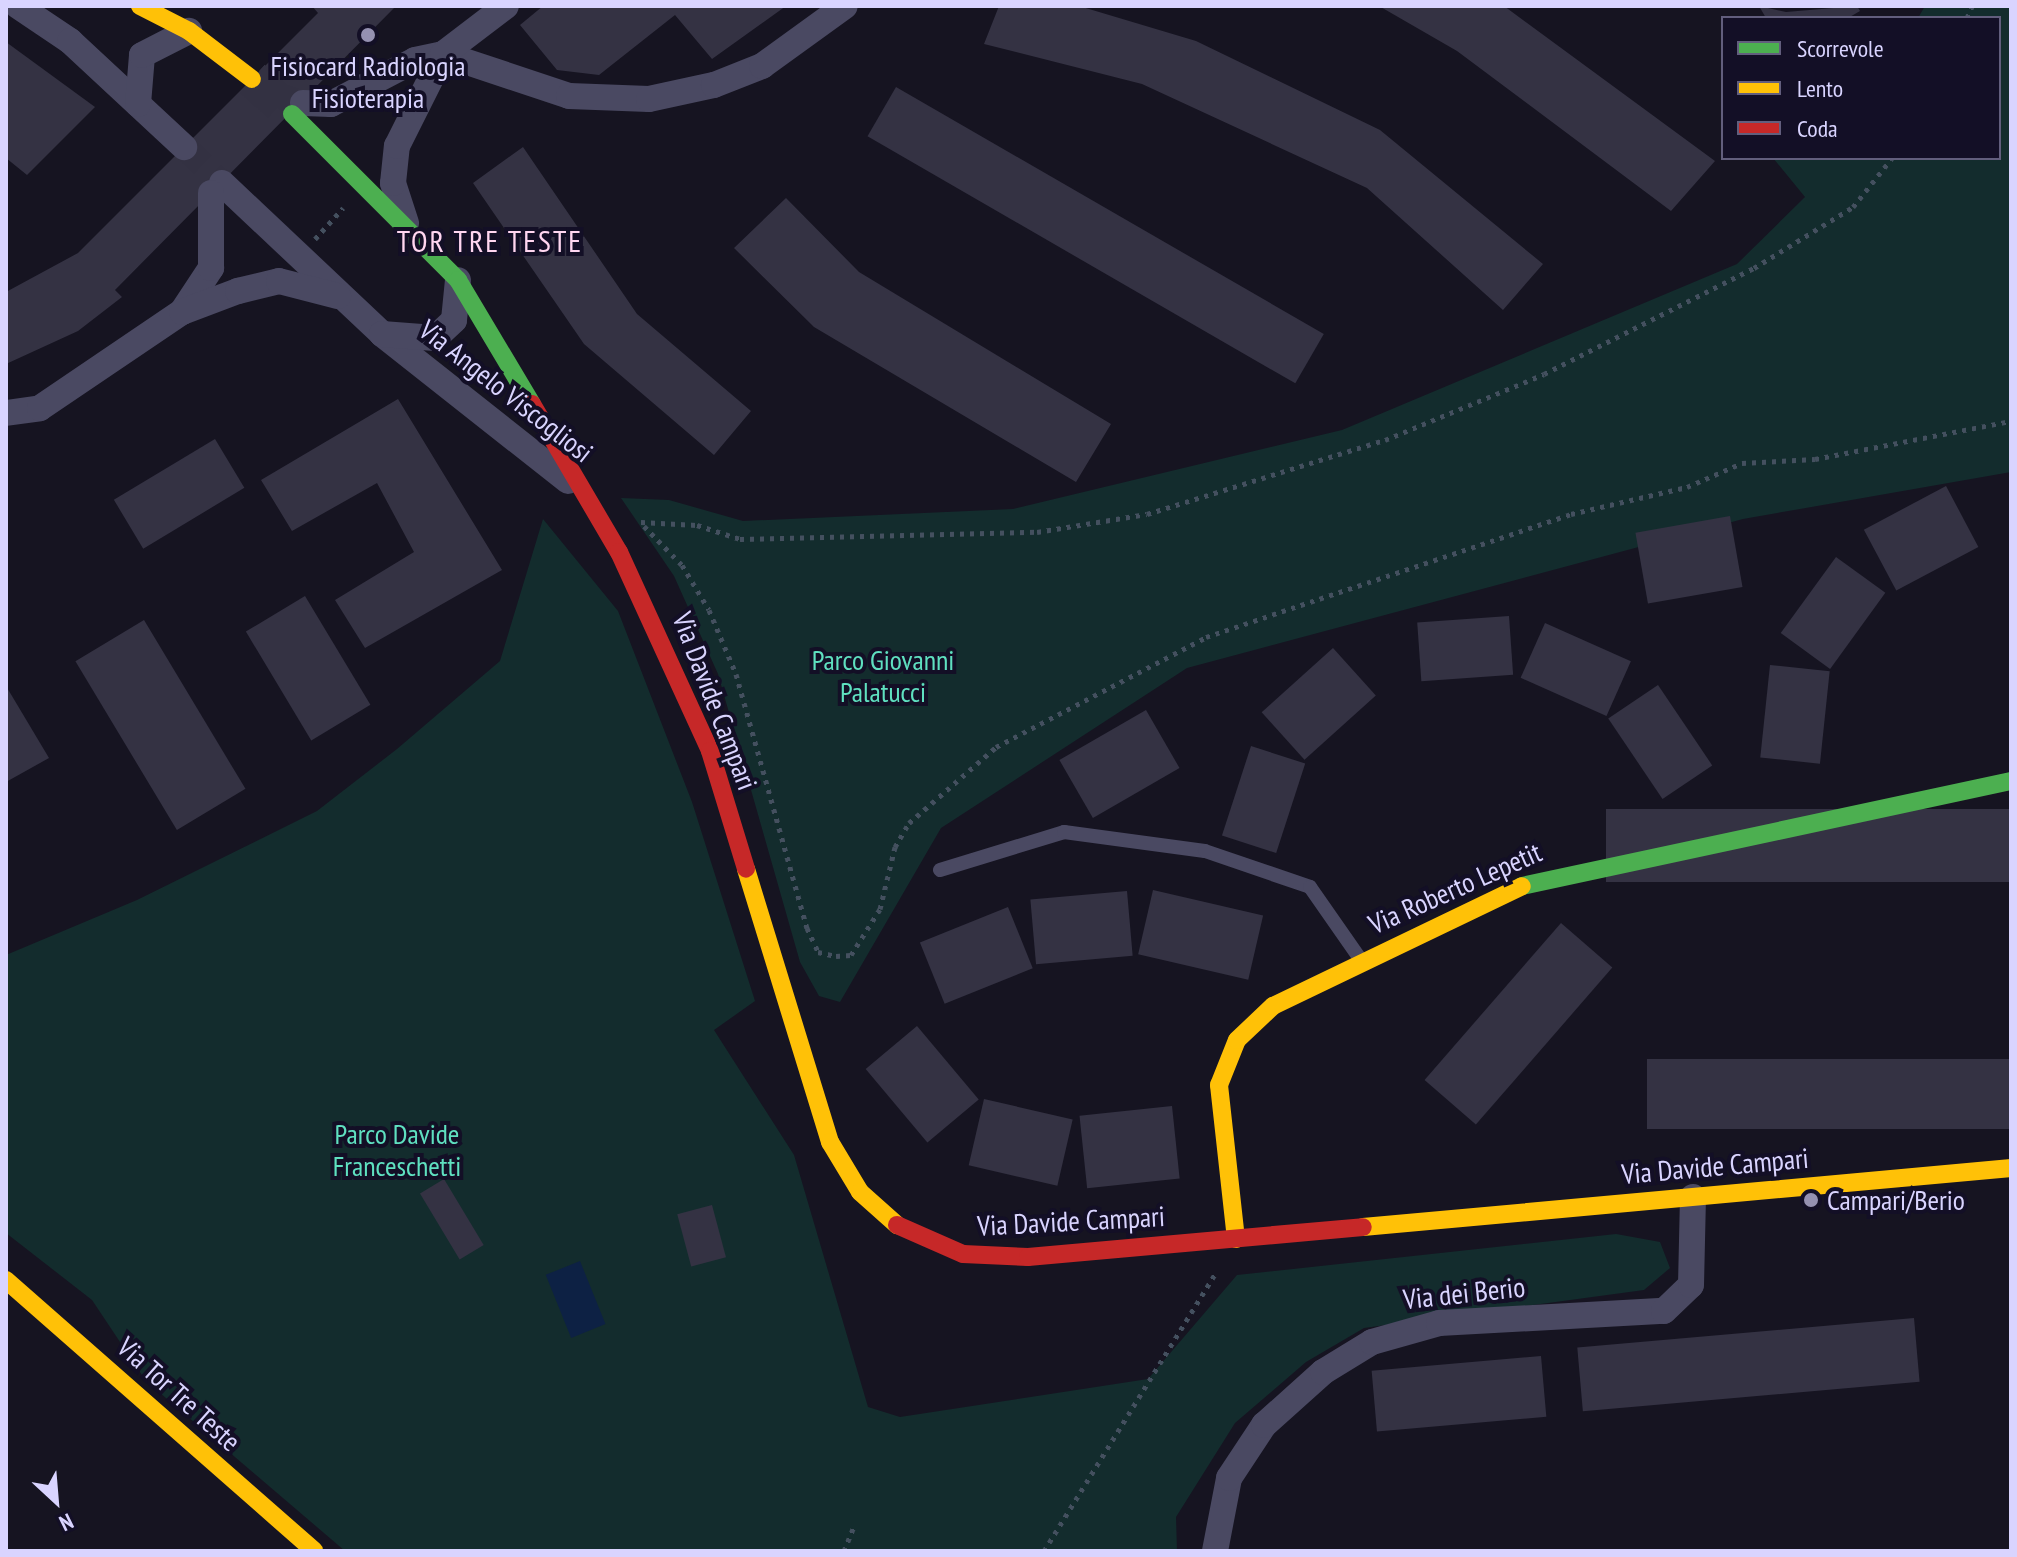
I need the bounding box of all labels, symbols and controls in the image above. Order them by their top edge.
legend [1721,16,2001,160]
marker: Fisiocard Radiologia Fisioterapia [357,24,379,46]
text: Scorrevole [1797,33,1884,64]
place label: Fisiocard Radiologia Fisioterapia [270,49,466,115]
text: Lento [1797,73,1843,104]
text: Coda [1797,113,1838,144]
district label: TOR TRE TESTE [396,223,584,259]
street label: Via Angelo Viscogliosi [412,312,600,470]
street label: Via Davide Campari [666,607,764,795]
park label: Parco Giovanni Palatucci [812,643,954,709]
street label: Via Roberto Lepetit [1363,835,1547,941]
park label: Parco Davide Franceschetti [333,1117,461,1183]
street label: Via Davide Campari [1620,1141,1810,1191]
place label: Campari/Berio [1827,1183,1965,1217]
marker: Campari/Berio [1802,1191,1820,1209]
street label: Via Davide Campari [976,1199,1166,1243]
street label: Via dei Berio [1401,1270,1527,1316]
street label: Via Tor Tre Teste [110,1329,248,1459]
north arrow [16,1461,96,1541]
text: N [55,1507,78,1538]

